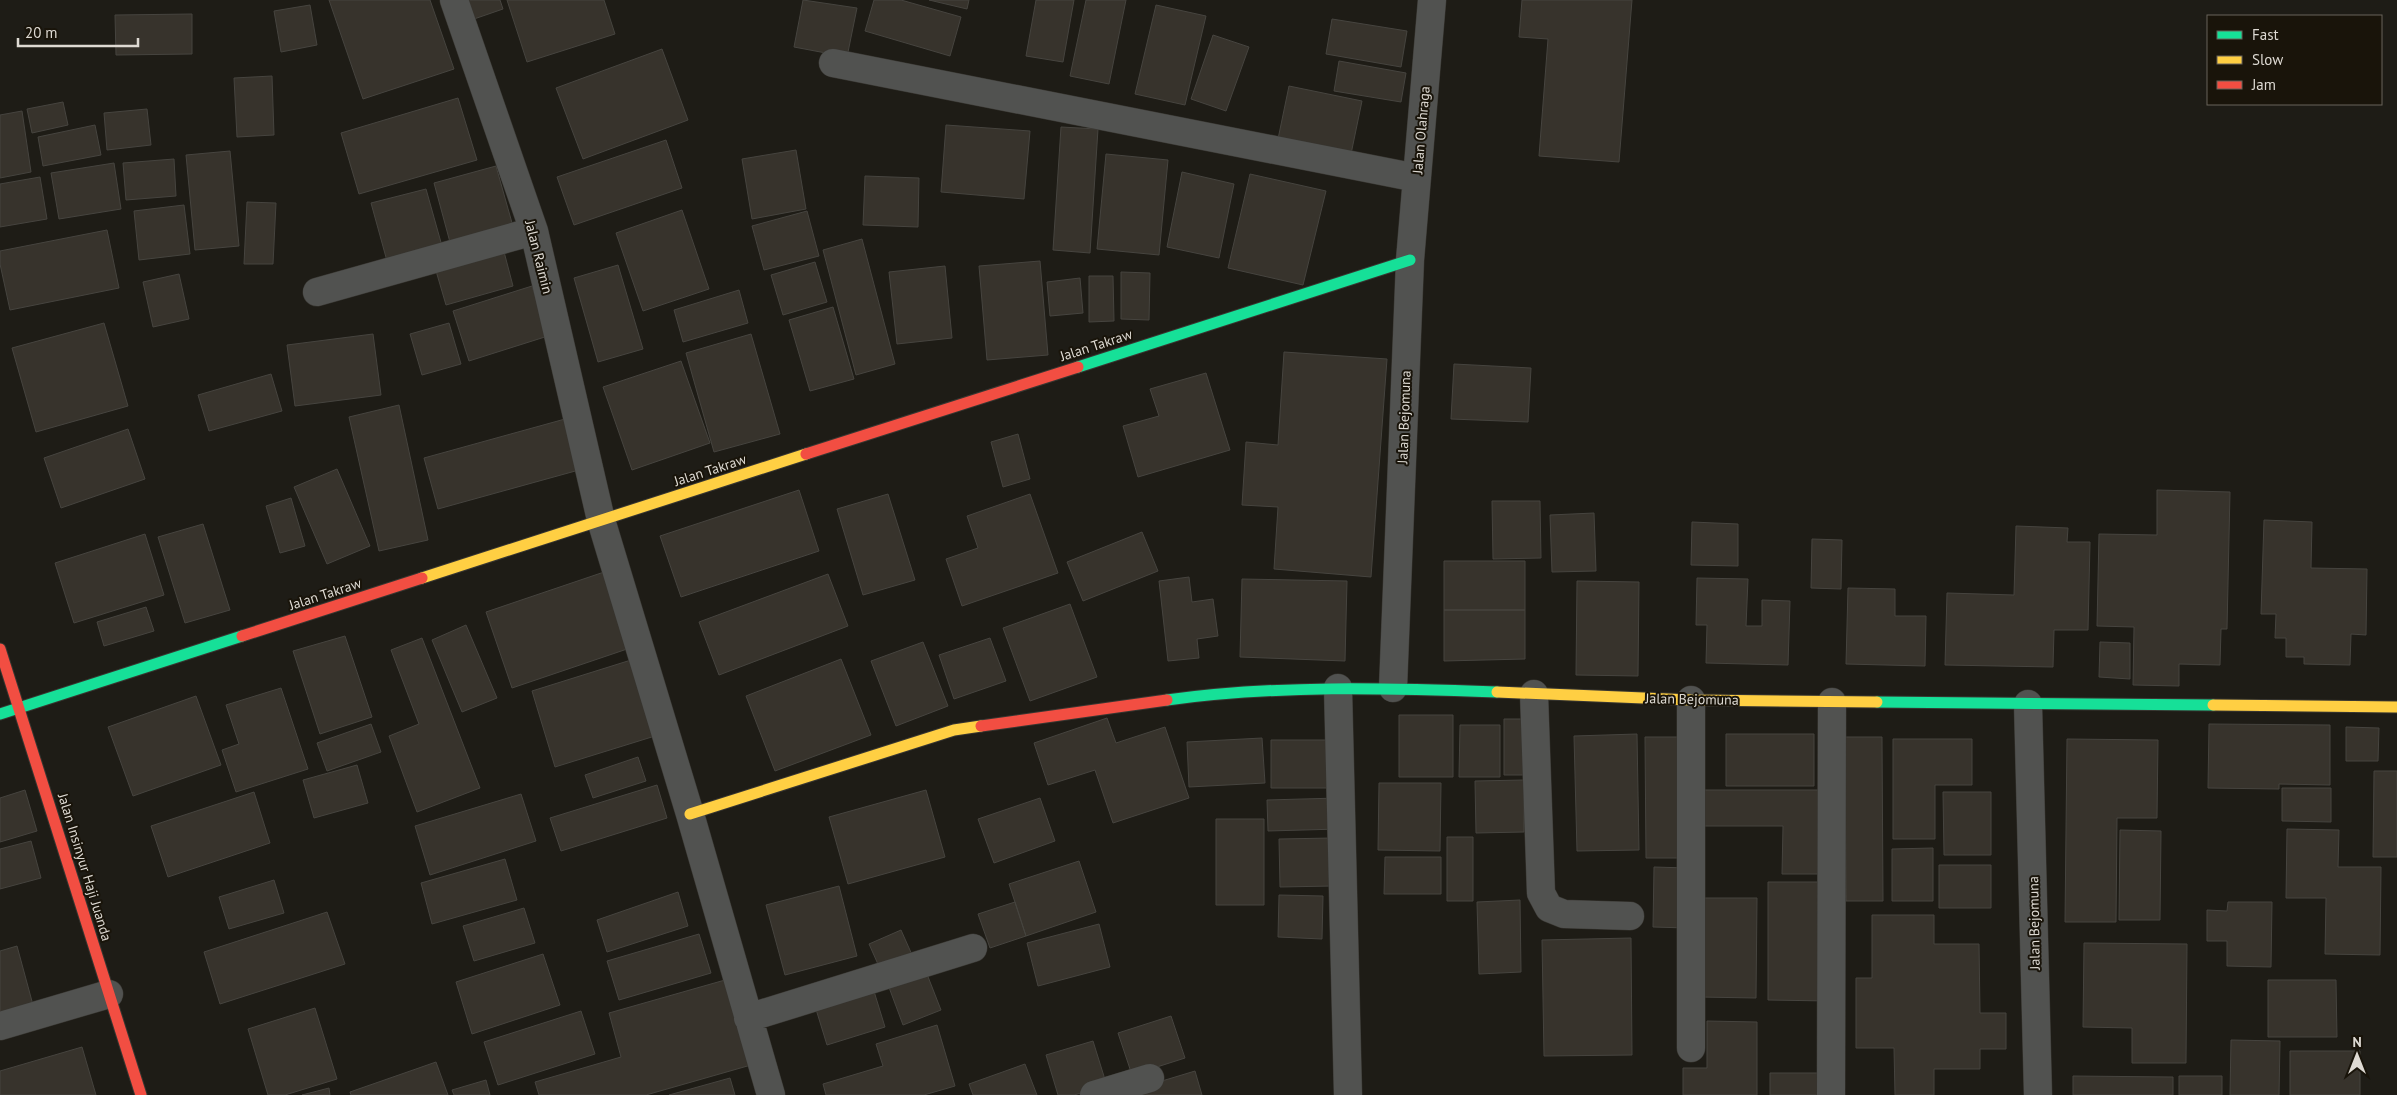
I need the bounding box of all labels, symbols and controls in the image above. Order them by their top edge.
scale bar [18,15,138,47]
legend [2207,15,2382,105]
text: 20 m [25,23,58,42]
text: Fast [2252,25,2279,44]
text: Slow [2252,50,2283,69]
text: Jam [2251,75,2276,94]
street label: Jalan Olahraga [1408,85,1434,176]
street label: Jalan Raimin [521,217,557,296]
street label: Jalan Takraw [1057,325,1135,365]
street label: Jalan Bejomuna [1393,370,1415,465]
street label: Jalan Takraw [671,450,749,490]
street label: Jalan Takraw [286,574,364,614]
street label: Jalan Bejomuna [1644,689,1739,709]
street label: Jalan Insinyur Haji Juanda [54,790,116,943]
street label: Jalan Bejomuna [2024,876,2044,971]
north arrow [2332,1030,2382,1080]
text: N [2352,1033,2362,1051]

